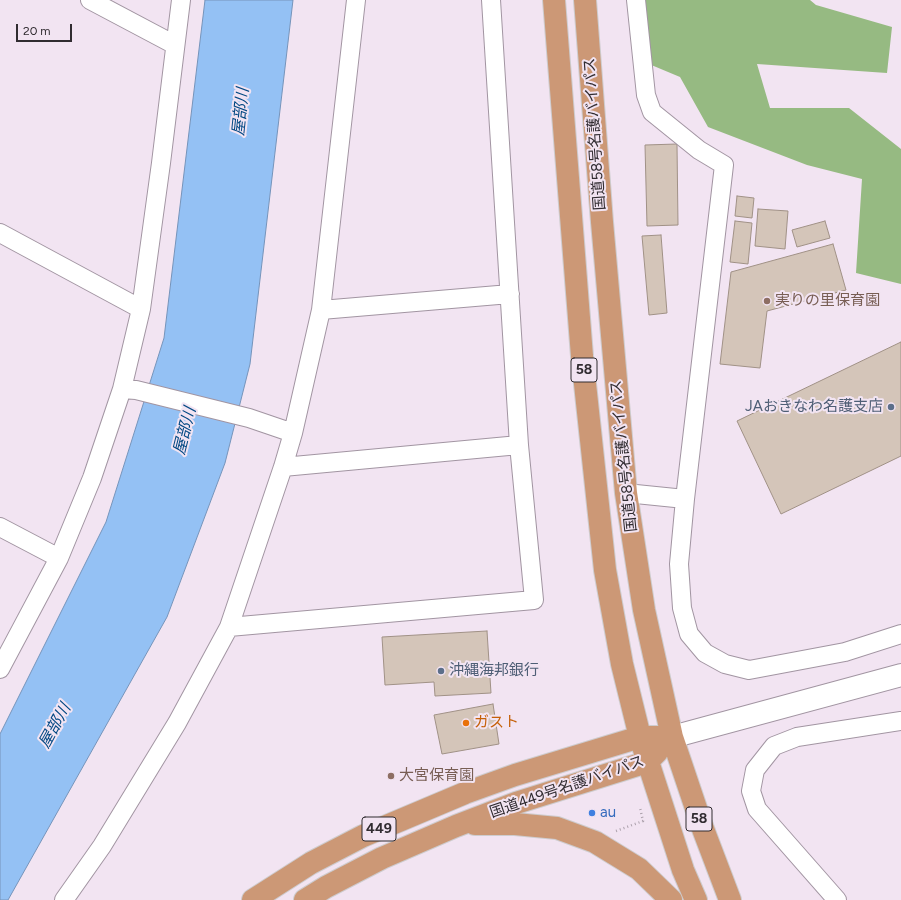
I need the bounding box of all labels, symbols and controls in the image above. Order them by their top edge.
scale bar [18,16,74,42]
text: 20 m [23,24,51,38]
street label: 国道58号名護バイパス [581,57,609,211]
water label: 屋部川 [229,87,253,137]
place label: 実りの里保育園 [775,292,880,310]
marker: 実りの里保育園 [762,296,772,306]
road number: 58 [571,358,597,382]
street label: 国道58号名護バイパス [607,379,641,533]
place label: JAおきなわ名護支店 [745,398,883,416]
marker: JAおきなわ名護支店 [886,402,896,412]
water label: 屋部川 [170,405,200,457]
place label: 沖縄海邦銀行 [449,662,539,680]
marker: 沖縄海邦銀行 [436,666,446,676]
water label: 屋部川 [35,700,75,752]
place label: ガスト [474,714,519,732]
marker: ガスト [461,718,471,728]
street label: 国道449号名護バイパス [487,752,647,822]
place label: 大宮保育園 [399,767,474,785]
marker: 大宮保育園 [386,771,396,781]
place label: au [600,804,616,822]
road number: 58 [686,807,712,831]
marker: au [587,808,597,818]
road number: 449 [362,817,396,841]

